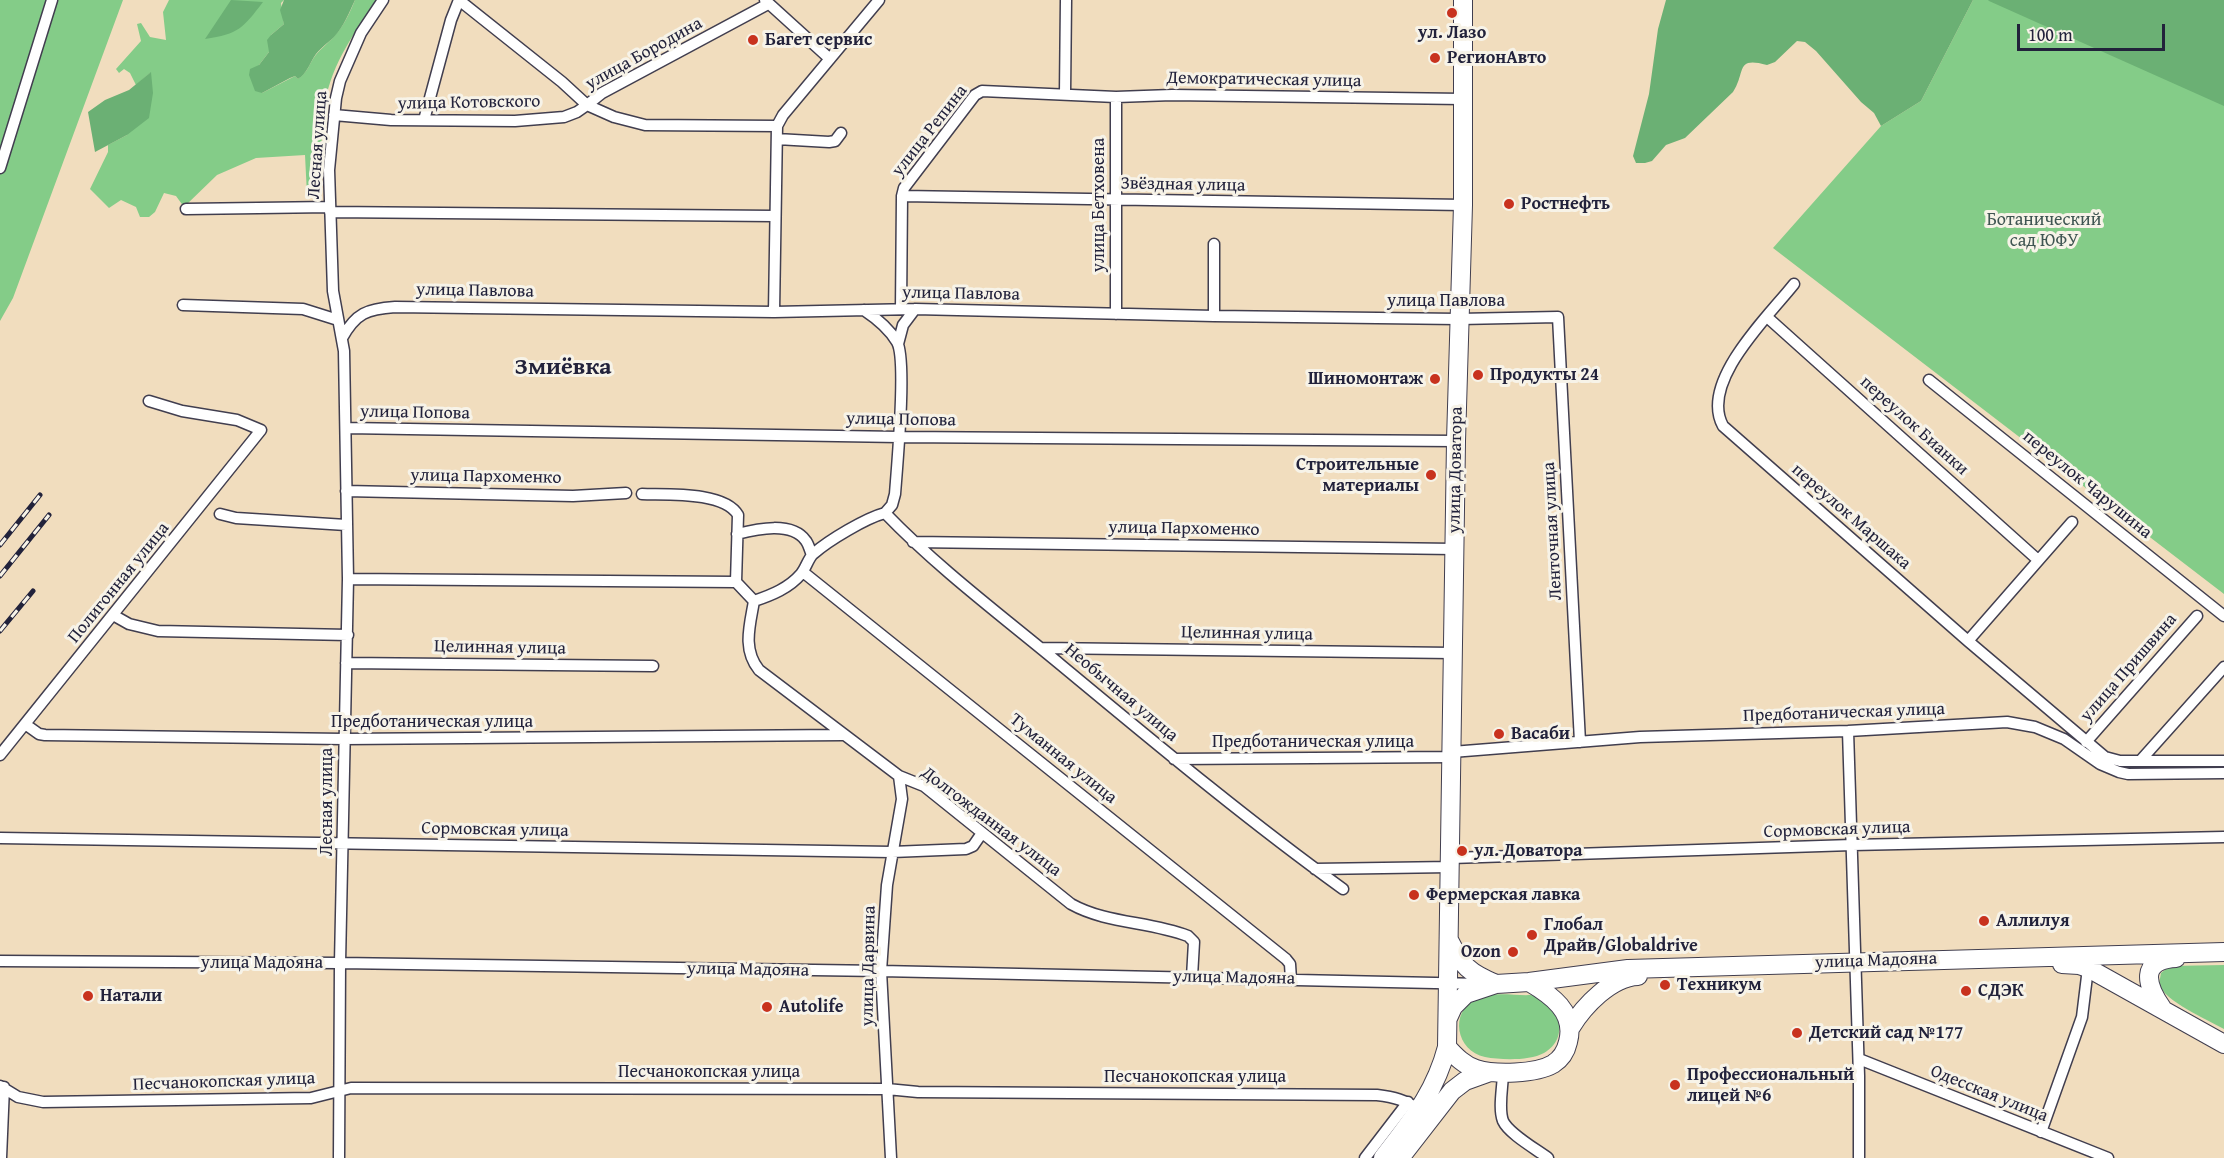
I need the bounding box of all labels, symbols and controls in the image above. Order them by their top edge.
marker: ул. Лазо [1445,6,1459,20]
scale bar [2020,12,2168,50]
street label: улица Бородина [582,13,706,95]
text: 100 m [2028,21,2073,48]
place label: ул. Лазо [1418,22,1486,44]
place label: Багет сервис [765,29,872,51]
marker: Багет сервис [746,33,760,47]
place label: РегионАвто [1447,47,1546,69]
marker: РегионАвто [1428,51,1442,65]
street label: Демократическая улица [1166,68,1362,92]
street label: улица Репина [887,81,973,181]
street label: Лесная улица [303,90,333,200]
street label: улица Котовского [397,91,541,115]
street label: улица Бетховена [1088,138,1110,272]
street label: Звёздная улица [1120,173,1246,197]
place label: Ростнефть [1521,193,1610,215]
marker: Ростнефть [1502,197,1516,211]
park label: Ботанический сад ЮФУ [1987,209,2101,252]
street label: улица Павлова [416,279,534,303]
street label: улица Павлова [902,282,1020,306]
street label: улица Павлова [1387,290,1505,312]
district label: Змиёвка [514,354,612,382]
place label: Продукты 24 [1490,364,1599,386]
place label: Шиномонтаж [1308,368,1423,390]
marker: Продукты 24 [1471,368,1485,382]
marker: Шиномонтаж [1428,372,1442,386]
street label: переулок Бианки [1855,372,1973,480]
street label: улица Попова [360,401,470,425]
street label: улица Доватора [1444,406,1468,534]
street label: улица Попова [846,408,956,432]
street label: переулок Чарушина [2018,426,2156,544]
place label: Строительные материалы [1296,454,1419,496]
street label: переулок Маршака [1787,459,1915,575]
street label: Ленточная улица [1539,461,1567,601]
street label: улица Пархоменко [410,465,562,489]
marker: Строительные материалы [1424,468,1438,482]
street label: улица Пархоменко [1108,517,1260,541]
street label: Полигонная улица [64,518,174,648]
street label: улица Пришвина [2076,609,2182,727]
street label: Целинная улица [1181,622,1313,646]
street label: Целинная улица [434,636,566,660]
street label: Необычная улица [1060,639,1182,747]
street label: Предботаническая улица [1743,699,1945,727]
street label: Туманная улица [1005,709,1121,809]
street label: Предботаническая улица [331,711,533,733]
place label: Васаби [1511,723,1570,745]
marker: Васаби [1492,727,1506,741]
street label: Предботаническая улица [1212,731,1414,753]
street label: Лесная улица [316,748,338,856]
street label: Долгожданная улица [917,762,1065,882]
street label: Сормовская улица [1763,817,1911,843]
street label: Сормовская улица [421,818,569,842]
place label: ул. Доватора [1474,840,1583,862]
marker: ул. Доватора [1455,844,1469,858]
place label: Фермерская лавка [1426,884,1580,906]
marker: Фермерская лавка [1407,888,1421,902]
street label: улица Дарвина [857,905,881,1027]
place label: Аллилуя [1996,910,2070,932]
place label: Глобал Драйв/Globaldrive [1544,914,1698,956]
marker: Аллилуя [1977,914,1991,928]
marker: Глобал Драйв/Globaldrive [1525,928,1539,942]
place label: Ozon [1461,941,1501,963]
marker: Ozon [1506,945,1520,959]
street label: улица Мадояна [1814,948,1938,974]
street label: улица Мадояна [201,952,323,974]
street label: улица Мадояна [687,958,809,982]
street label: улица Мадояна [1173,966,1295,990]
place label: Техникум [1677,974,1762,996]
marker: Техникум [1658,978,1672,992]
place label: СДЭК [1978,980,2024,1002]
marker: СДЭК [1959,984,1973,998]
place label: Натали [100,985,162,1007]
marker: Натали [81,989,95,1003]
place label: Autolife [779,996,844,1018]
marker: Autolife [760,1000,774,1014]
place label: Детский сад №177 [1809,1022,1963,1044]
marker: Детский сад №177 [1790,1026,1804,1040]
street label: Песчанокопская улица [618,1061,800,1083]
street label: Одесская улица [1927,1061,2051,1127]
place label: Профессиональный лицей №6 [1687,1064,1854,1106]
street label: Песчанокопская улица [1104,1066,1286,1088]
street label: Песчанокопская улица [133,1068,315,1096]
marker: Профессиональный лицей №6 [1668,1078,1682,1092]

